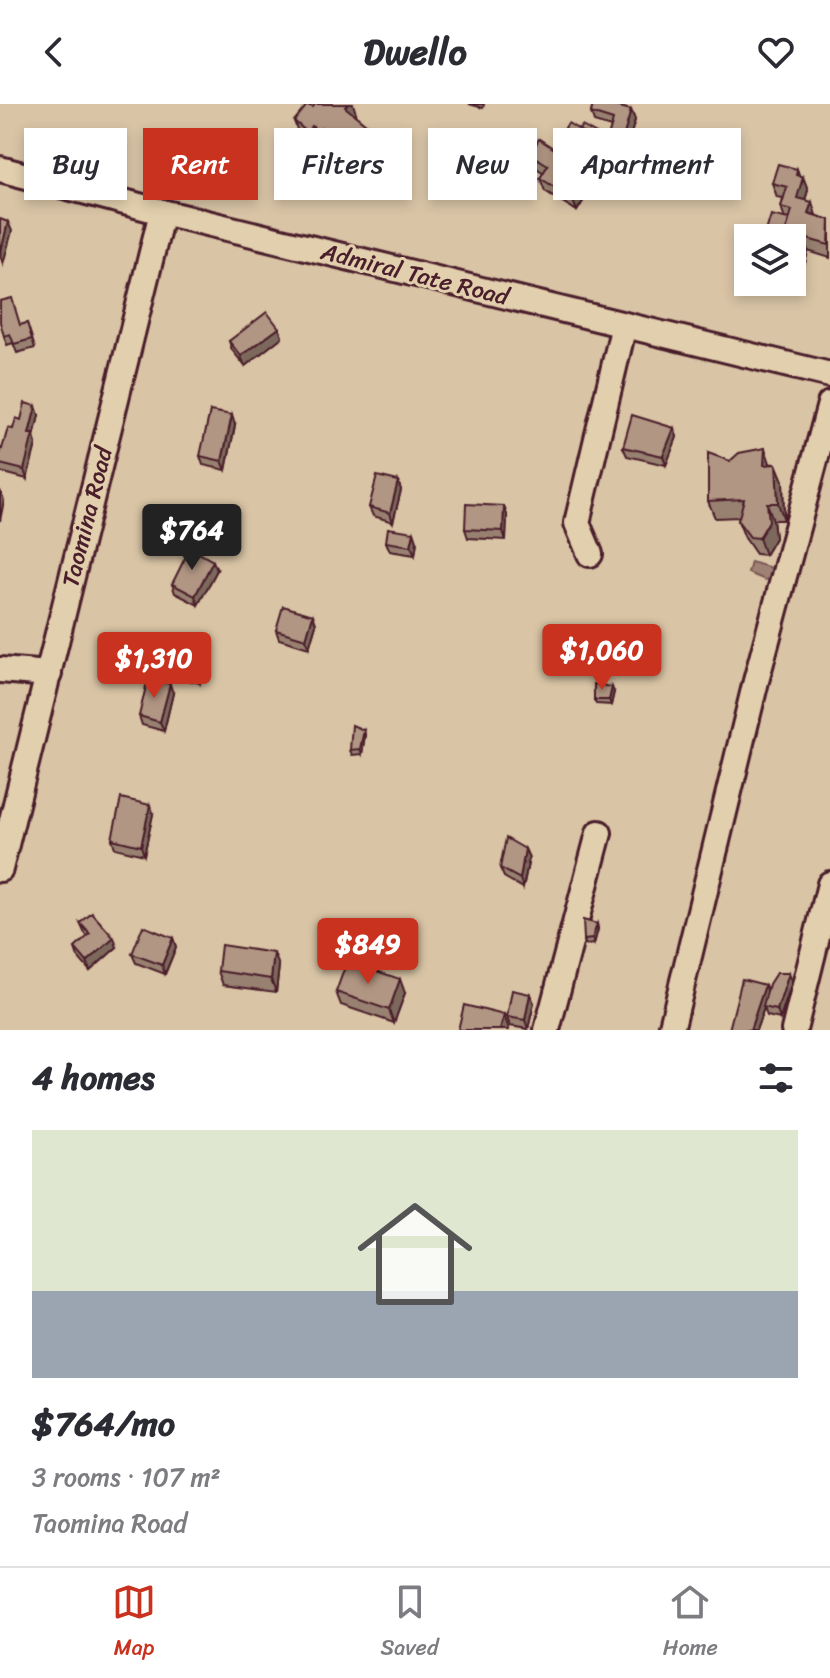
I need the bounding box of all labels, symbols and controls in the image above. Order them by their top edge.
text: Dwello [363,20,467,84]
icon: back [32,30,76,74]
icon: heart [754,30,798,74]
chip: Buy [24,128,127,200]
chip: Rent [143,128,258,200]
chip: Filters [274,128,412,200]
chip: New [428,128,537,200]
chip: Apartment [553,128,741,200]
map controls [734,224,806,296]
button: layers [734,224,806,296]
street label: Admiral Tate Road [316,230,515,318]
street label: Taomina Road [49,441,125,592]
pin: $764 [145,504,239,572]
text: $764 [160,507,224,553]
pin: $1,060 [537,624,667,692]
text: $1,060 [560,627,644,673]
pin: $1,310 [89,632,219,700]
text: $1,310 [115,635,193,681]
pin: $849 [321,918,415,986]
text: $849 [335,921,401,967]
text: 4 homes [32,1048,155,1108]
icon: filters [754,1056,798,1100]
icon: home [343,1182,487,1326]
text: $764/mo [32,1394,175,1454]
text: 3 rooms · 107 m² [32,1454,221,1500]
text: Taomina Road [32,1500,187,1546]
tab: Map [112,1580,156,1667]
tab: Saved [381,1580,439,1667]
tab: Home [663,1580,718,1667]

